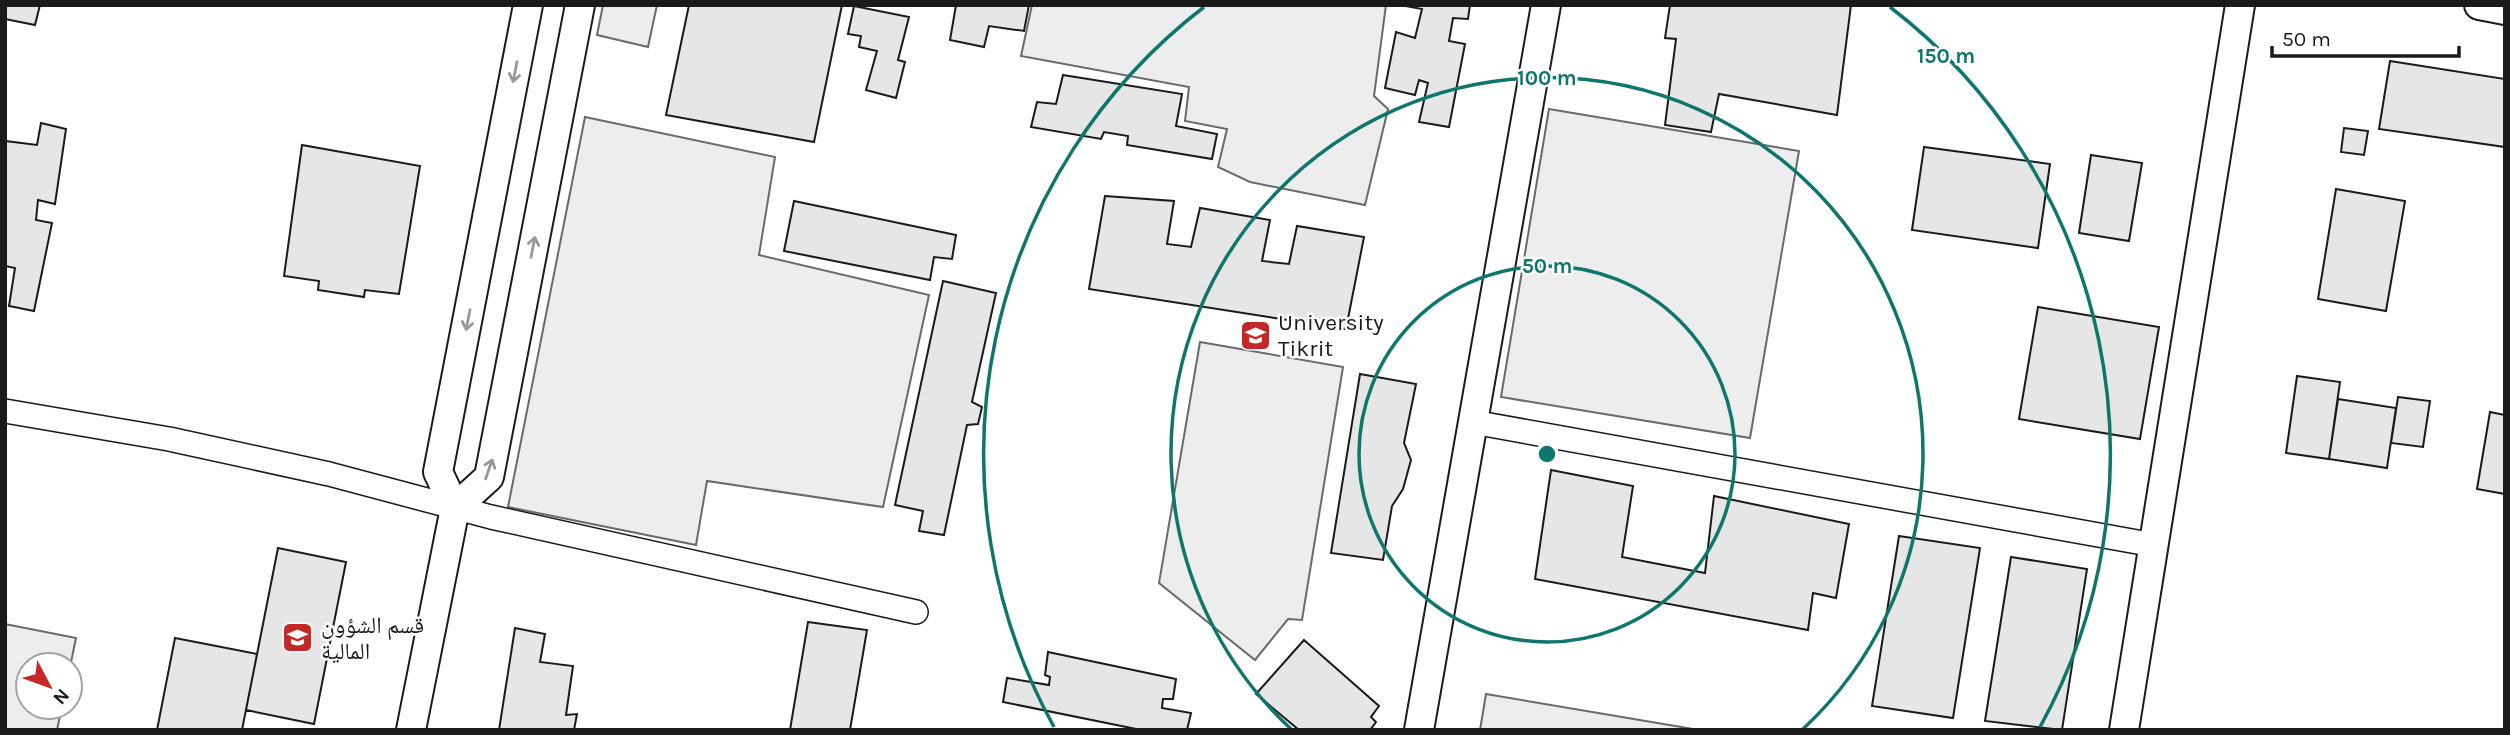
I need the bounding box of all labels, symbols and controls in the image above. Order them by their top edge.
scale bar [2272,14,2459,58]
text: 50 m [2282,27,2331,51]
text: 150 m [1917,44,1975,68]
one-way arrow [508,60,522,83]
text: 100 m [1517,66,1577,90]
one-way arrow [527,236,540,259]
text: 50 m [1522,254,1572,278]
one-way arrow [460,308,474,331]
place label: University Tikrit [1278,309,1384,362]
school or university icon: University Tikrit [1238,318,1272,352]
centre of rings [1535,442,1559,466]
one-way arrow [484,459,496,481]
place label: قسم الشؤون المالية [321,612,424,665]
school or university icon: قسم الشؤون المالية [281,621,315,655]
north arrow [14,651,84,721]
text: N [48,684,74,709]

